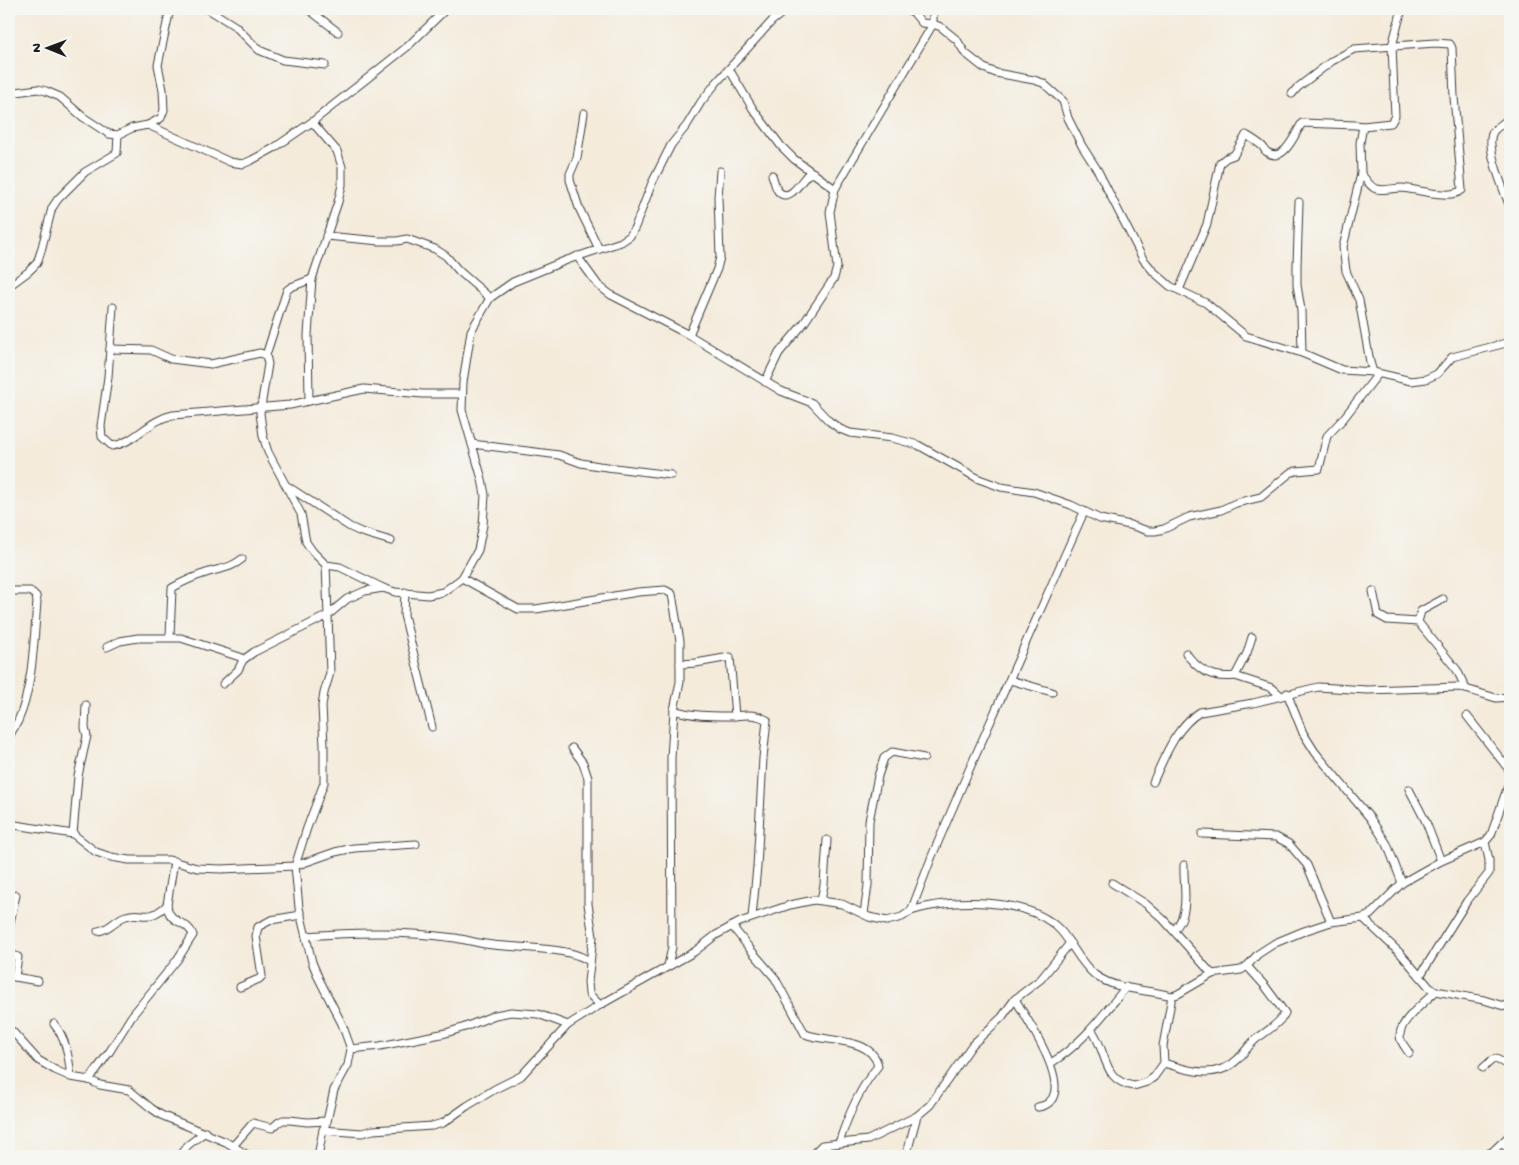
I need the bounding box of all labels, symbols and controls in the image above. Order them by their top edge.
north arrow [22,22,72,72]
text: N [29,43,46,53]

